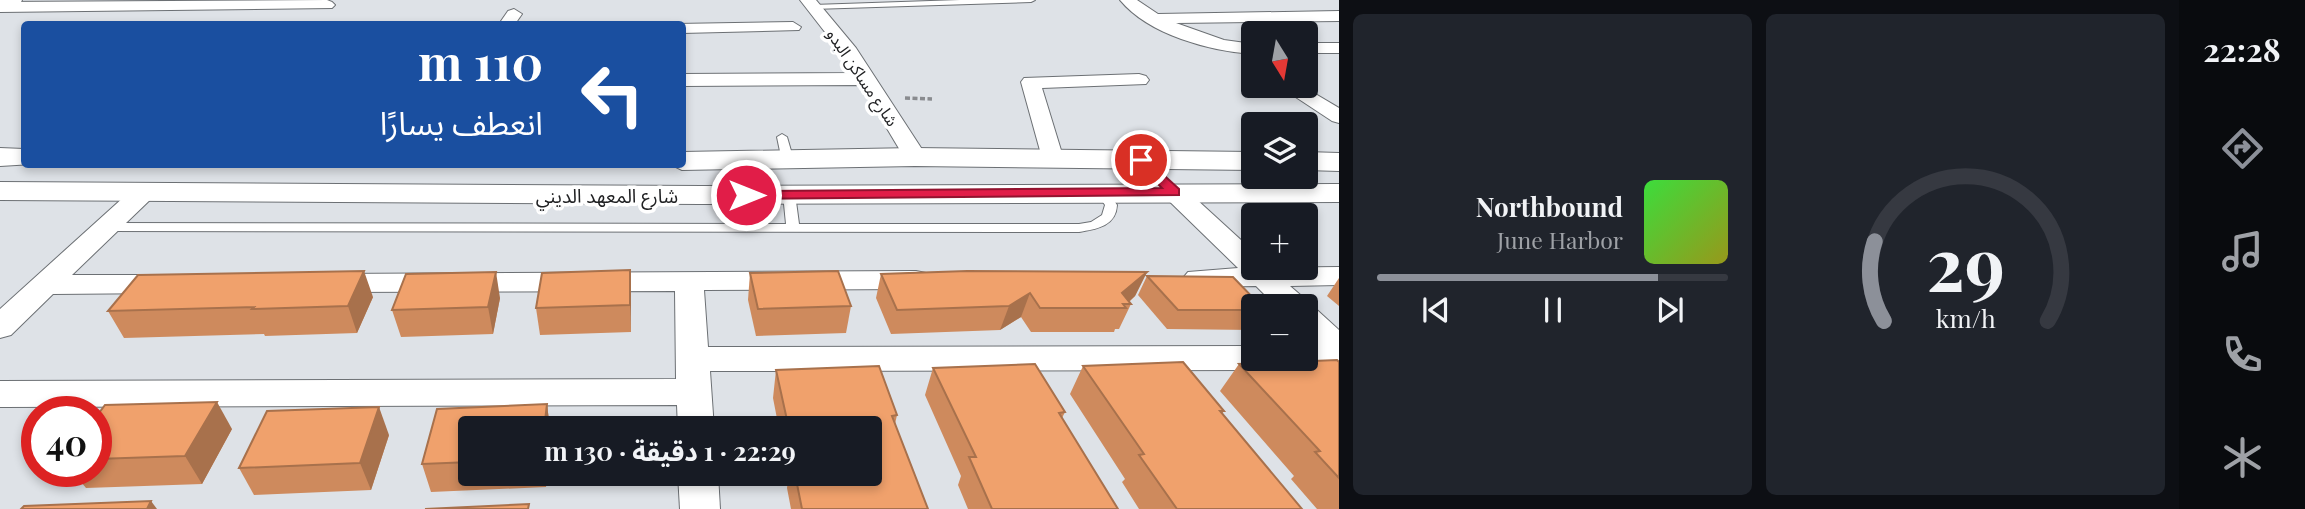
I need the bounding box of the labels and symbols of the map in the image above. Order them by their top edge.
north arrow [1241,21,1318,98]
street label: شارع مساكن البدو [820,24,903,131]
pin [1111,130,1171,190]
position arrow [709,158,783,232]
street label: شارع المعهد الديني [536,182,678,211]
speed limit sign: 40 [21,396,112,487]

